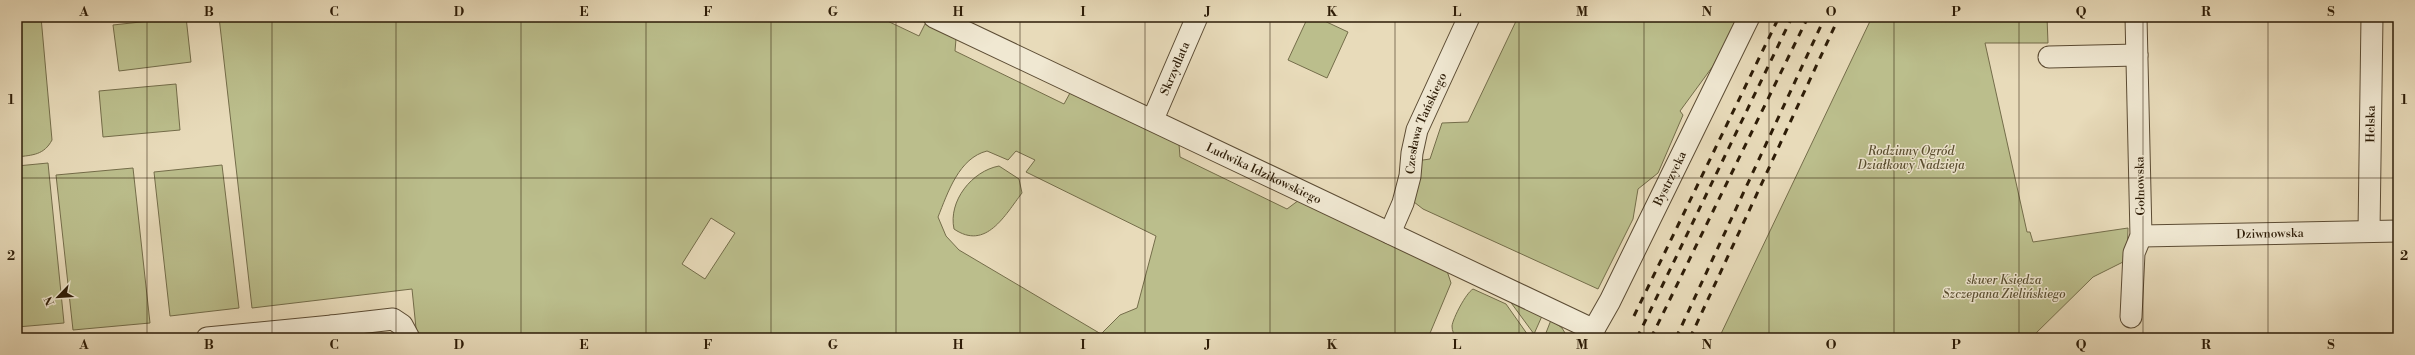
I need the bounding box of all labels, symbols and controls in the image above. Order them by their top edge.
text: A [78,4,89,20]
text: B [204,4,214,20]
text: C [329,4,339,20]
text: D [454,4,464,20]
text: E [579,4,589,20]
text: F [703,4,713,20]
text: G [828,4,839,20]
text: H [953,4,964,20]
text: I [1080,4,1086,20]
text: J [1203,4,1211,20]
text: K [1327,4,1338,20]
text: L [1453,4,1462,20]
text: M [1576,4,1588,20]
text: N [1702,4,1713,20]
text: O [1826,4,1837,20]
text: P [1951,4,1961,20]
text: Q [2076,4,2087,20]
text: R [2201,4,2211,20]
text: S [2327,4,2335,20]
street label: Skrzydlata [1157,39,1194,98]
street label: Czesława Tańskiego [1403,70,1450,175]
text: 1 [8,92,15,108]
text: 1 [2401,92,2408,108]
street label: Helska [2363,104,2379,143]
street label: Ludwika Idzikowskiego [1203,140,1324,208]
park label: Rodzinny Ogród Działkowy Nadzieja [1856,144,1965,173]
street label: Bystrzycka [1650,148,1691,209]
street label: Gołnowska [2132,155,2149,216]
street label: Dziwnowska [2236,226,2305,242]
text: 2 [7,248,15,264]
text: 2 [2400,248,2408,264]
park label: skwer Księdza Szczepana Zielińskiego [1943,273,2065,302]
north arrow [38,277,78,317]
text: N [42,294,58,308]
text: A [78,337,89,353]
text: B [204,337,214,353]
text: C [329,337,339,353]
text: D [454,337,464,353]
text: E [579,337,589,353]
text: F [703,337,713,353]
text: G [828,337,839,353]
text: H [953,337,964,353]
text: I [1080,337,1086,353]
text: J [1203,337,1211,353]
text: K [1327,337,1338,353]
text: L [1453,337,1462,353]
text: M [1576,337,1588,353]
text: N [1702,337,1713,353]
text: O [1826,337,1837,353]
text: P [1951,337,1961,353]
text: Q [2076,337,2087,353]
text: R [2201,337,2211,353]
text: S [2327,337,2335,353]

